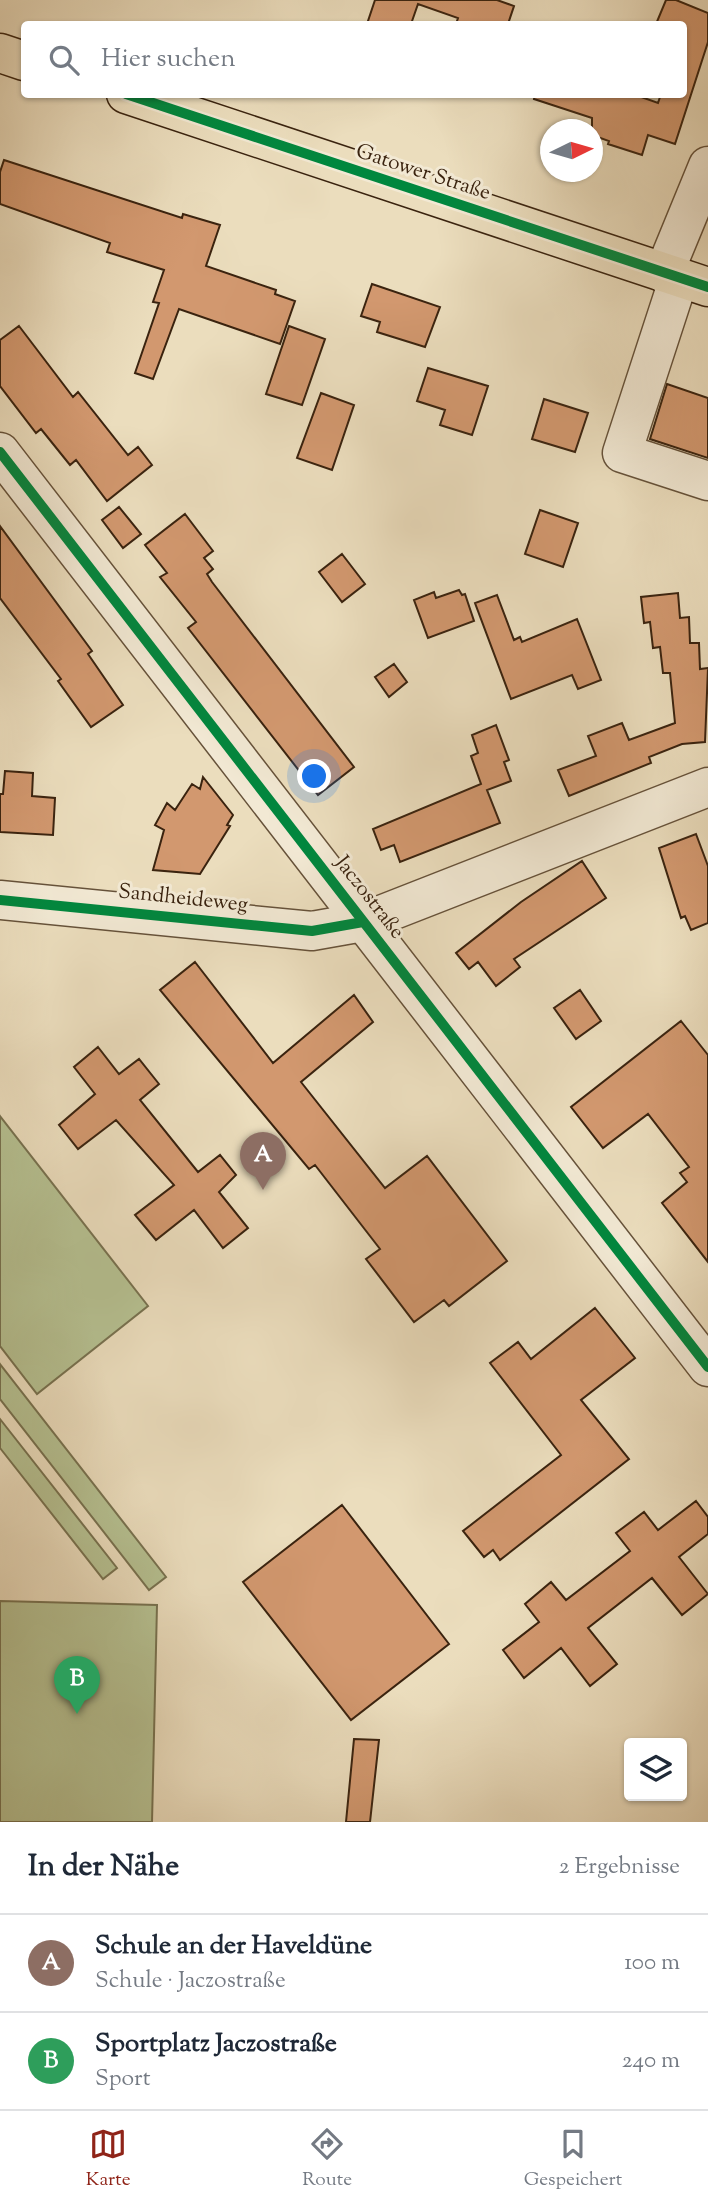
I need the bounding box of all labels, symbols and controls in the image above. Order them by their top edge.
search box [21,21,687,98]
icon: search [45,41,83,79]
text: Hier suchen [101,41,236,78]
north arrow [540,119,603,182]
street label: Gatower Straße [352,137,494,209]
your location [297,759,331,793]
street label: Jaczostraße [326,849,411,946]
street label: Sandheideweg [117,877,249,921]
pin: A [240,1132,286,1190]
pin: B [54,1656,100,1714]
map controls [624,1738,687,1801]
button: layers [624,1738,687,1801]
text: In der Nähe [28,1846,179,1889]
text: 2 Ergebnisse [559,1851,680,1884]
text: Schule an der Haveldüne [95,1928,372,1965]
text: A [42,1947,60,1980]
text: 100 m [624,1947,680,1980]
text: Schule · Jaczostraße [95,1965,286,1998]
text: Sportplatz Jaczostraße [95,2026,337,2063]
text: B [44,2045,58,2078]
text: 240 m [622,2045,680,2078]
text: Sport [95,2063,151,2096]
tab: Karte [86,2125,131,2194]
tab: Route [302,2125,352,2194]
tab: Gespeichert [524,2125,622,2194]

